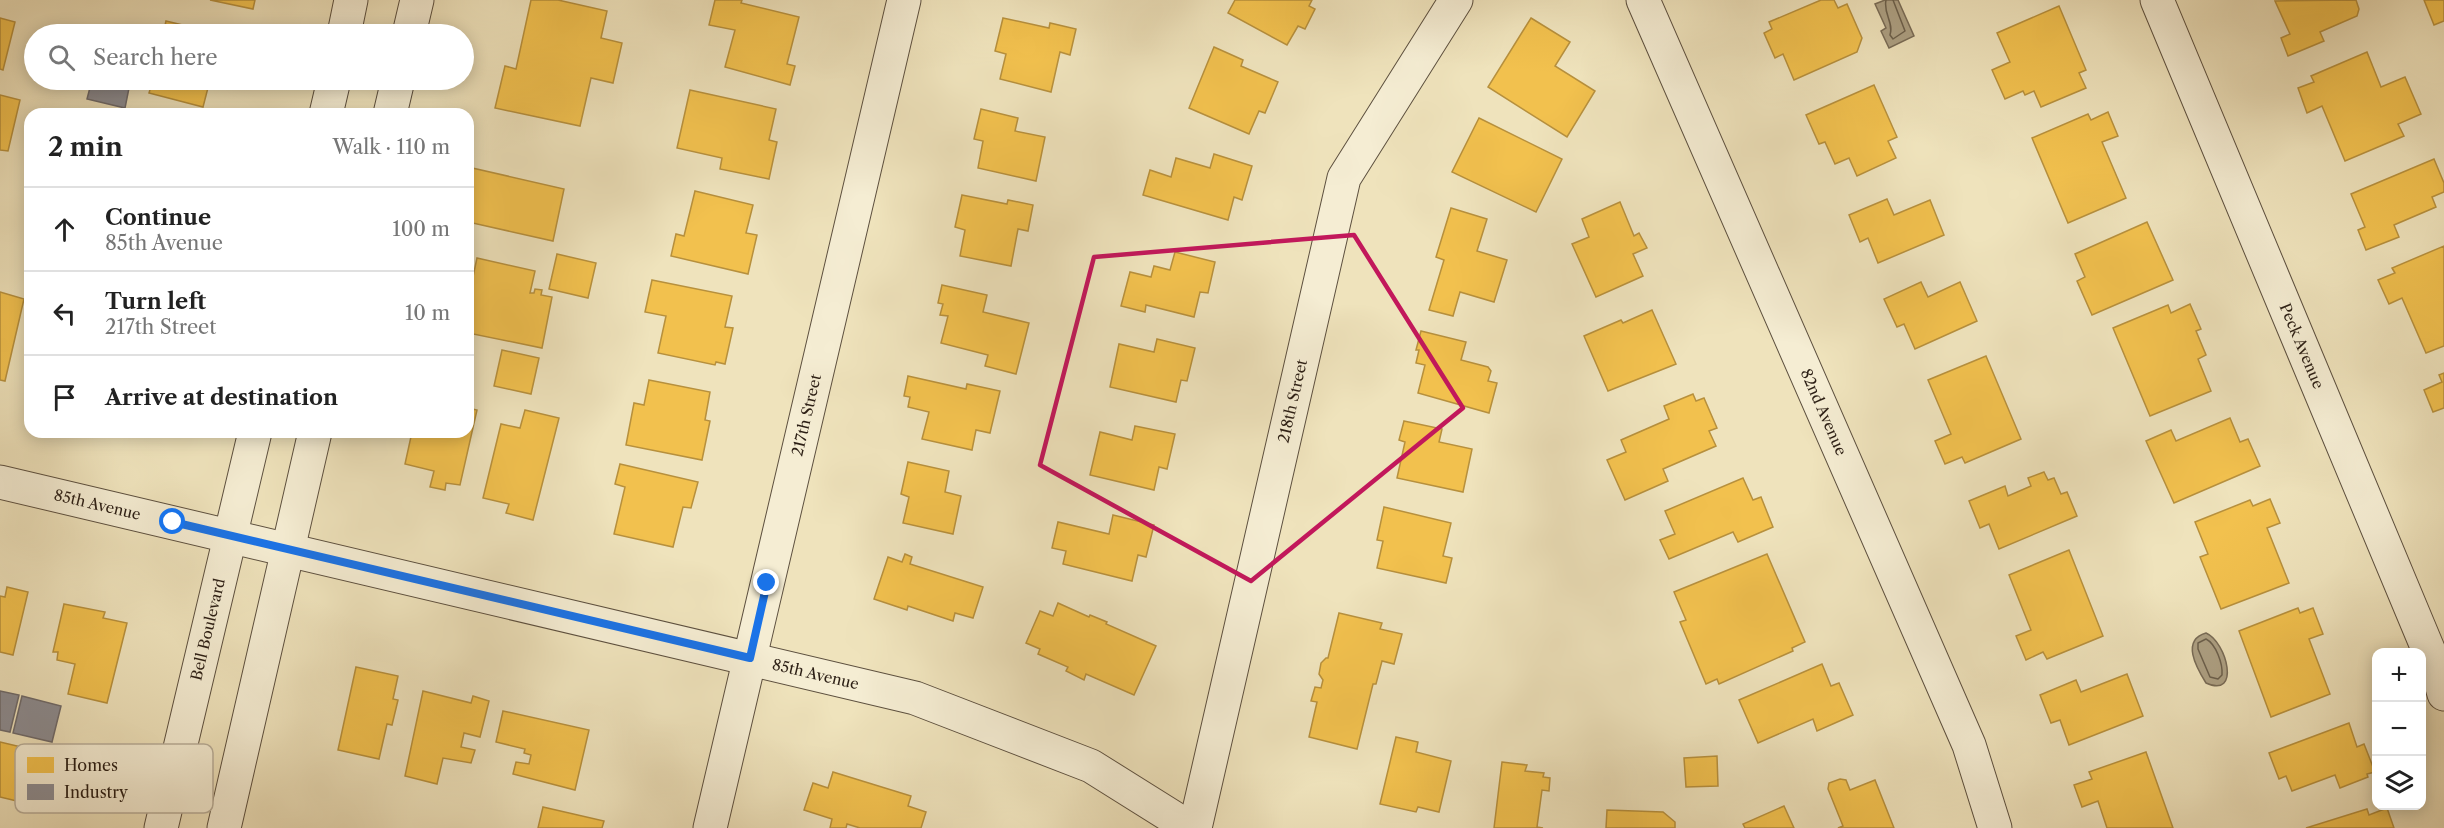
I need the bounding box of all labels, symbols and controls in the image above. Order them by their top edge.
search box [24,24,474,90]
icon: search [45,41,78,74]
text: Search here [93,44,218,71]
text: 2 min [48,131,123,163]
text: Walk · 110 m [333,135,450,159]
text: Continue [105,204,211,231]
icon: ahead [48,213,81,246]
text: 100 m [392,217,450,241]
text: 85th Avenue [105,231,223,255]
text: Turn left [105,288,206,315]
icon: left [48,297,81,330]
street label: Peck Avenue [2276,300,2328,391]
text: 10 m [405,301,450,325]
text: 217th Street [105,315,216,339]
street label: 218th Street [1274,357,1311,445]
street label: 82nd Avenue [1797,366,1851,458]
street label: 217th Street [787,372,825,458]
icon: arrive [48,381,81,414]
text: Arrive at destination [105,384,338,411]
street label: 85th Avenue [52,485,143,524]
route start [159,508,185,534]
route end [753,569,779,595]
street label: Bell Boulevard [186,576,229,682]
map controls [2372,648,2426,810]
button: + [2372,648,2426,702]
street label: 85th Avenue [770,655,861,693]
button: − [2372,702,2426,756]
legend [15,744,213,813]
text: Homes [64,755,118,775]
button: layers [2372,756,2426,810]
text: Industry [64,782,129,802]

